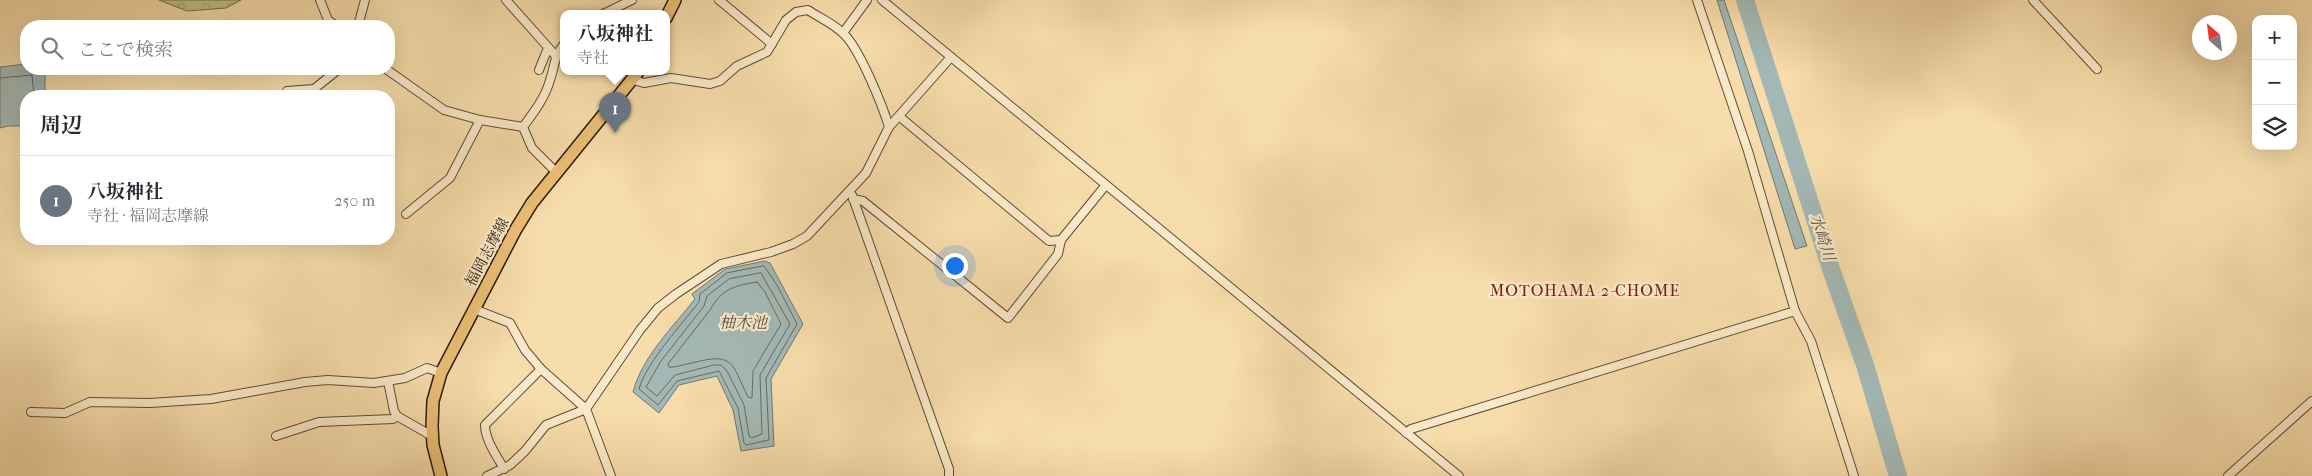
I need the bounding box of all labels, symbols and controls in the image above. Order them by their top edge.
popup [560,10,670,75]
north arrow [2192,15,2237,60]
map controls [2252,15,2297,150]
button: + [2252,15,2297,60]
search box [20,20,395,75]
text: 八坂神社 [577,23,653,45]
icon: search [38,34,66,62]
text: ここで検索 [78,39,173,61]
text: 寺社 [577,48,609,67]
button: − [2252,60,2297,105]
pin: 1 [599,92,631,133]
button: layers [2252,105,2297,150]
text: 周辺 [40,113,82,137]
text: 八坂神社 [87,181,163,203]
text: 1 [53,191,59,210]
text: 250 m [334,191,375,210]
text: 寺社 · 福岡志摩線 [87,206,209,225]
water label: 水崎川 [1806,211,1840,265]
street label: 福岡志摩線 [461,215,513,289]
your location [942,253,968,279]
district label: MOTOHAMA 2-CHOME [1490,281,1680,300]
water label: 柚木池 [719,313,769,332]

